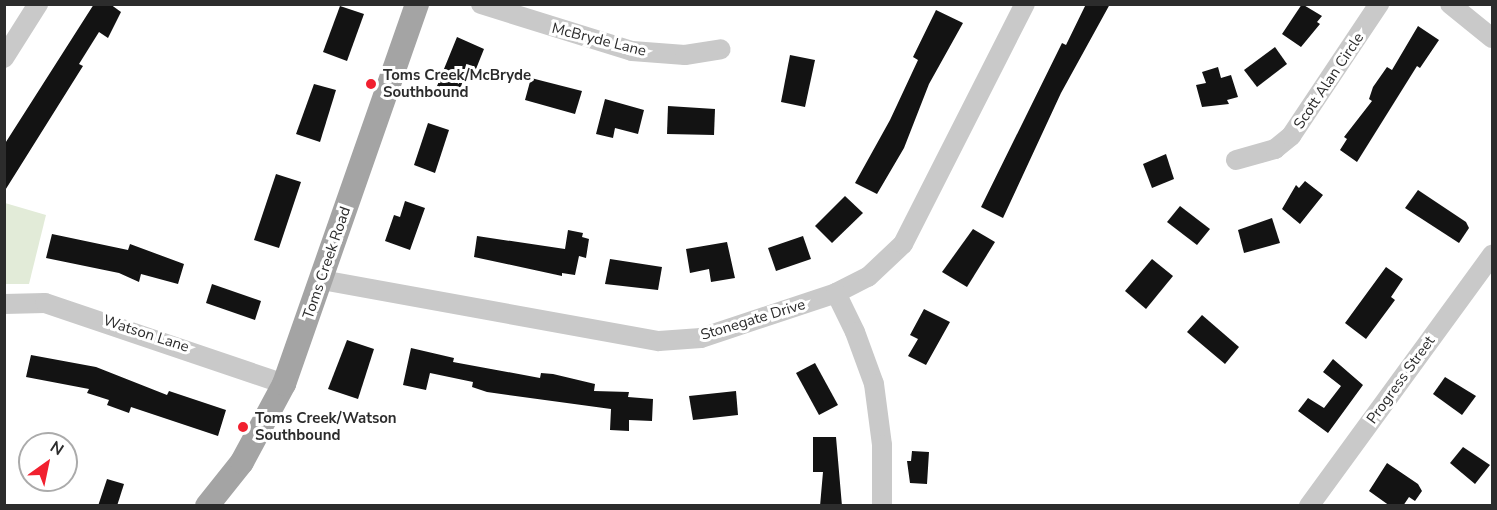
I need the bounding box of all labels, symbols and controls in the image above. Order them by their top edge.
street label: McBryde Lane [550,20,648,60]
street label: Scott Alan Circle [1290,29,1368,133]
place label: Toms Creek/McBryde Southbound [383,66,531,101]
marker: Toms Creek/McBryde Southbound [364,77,378,91]
street label: Toms Creek Road [299,204,355,322]
street label: Stonegate Drive [698,296,808,344]
street label: Watson Lane [101,312,191,356]
street label: Progress Street [1363,333,1439,427]
place label: Toms Creek/Watson Southbound [255,409,397,444]
marker: Toms Creek/Watson Southbound [236,420,250,434]
north arrow [18,432,78,492]
text: N [46,436,68,461]

